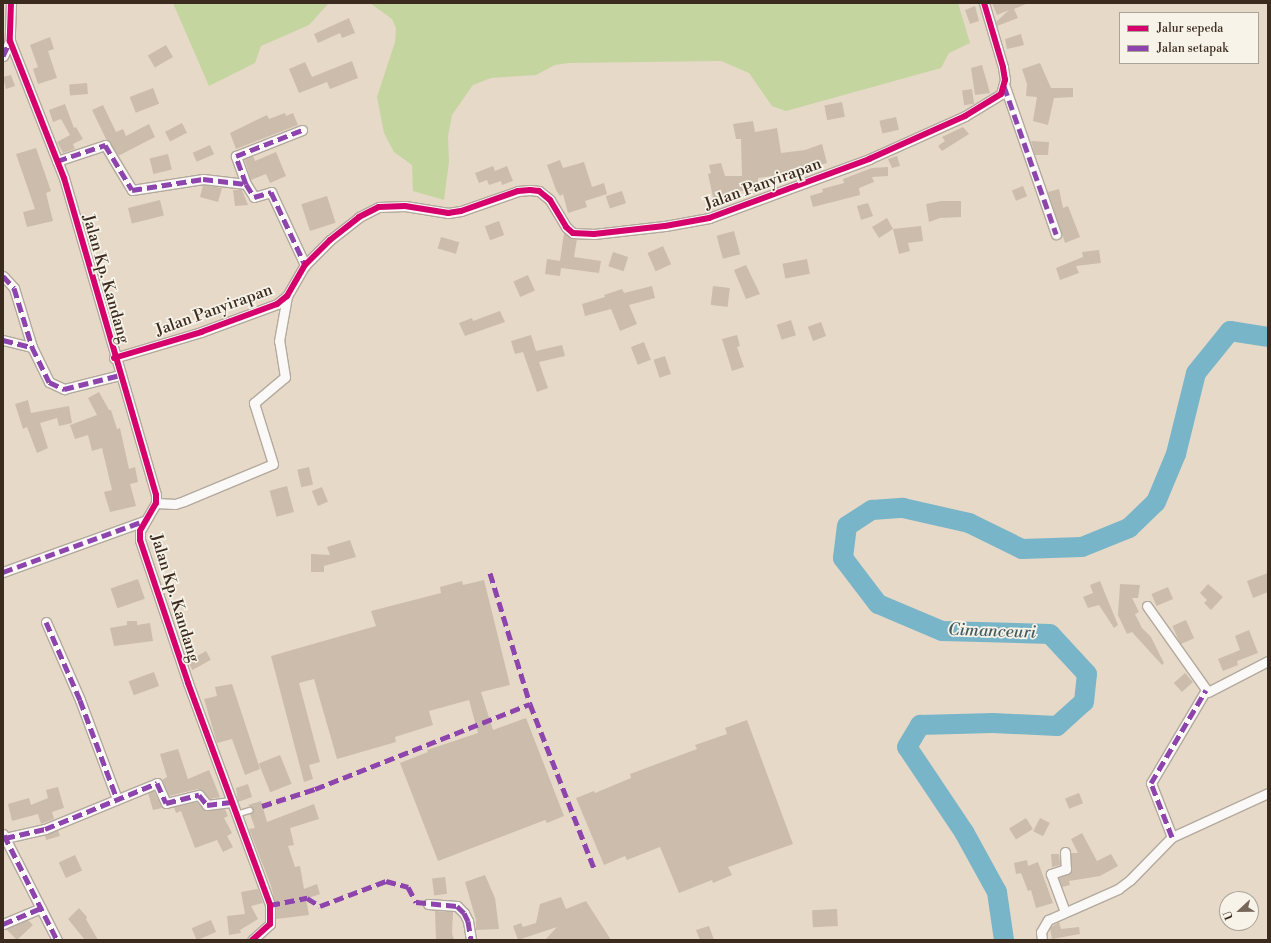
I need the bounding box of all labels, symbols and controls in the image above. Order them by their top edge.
legend [1119,12,1259,64]
text: Jalur sepeda [1157,21,1223,36]
text: Jalan setapak [1157,41,1229,56]
street label: Jalan Panyirapan [702,154,824,214]
street label: Jalan Kp. Kandang [78,212,134,346]
street label: Jalan Panyirapan [153,280,275,340]
street label: Jalan Kp. Kandang [146,531,204,665]
water label: Cimanceuri [948,620,1036,644]
north arrow [1219,891,1259,931]
text: U [1221,909,1237,922]

